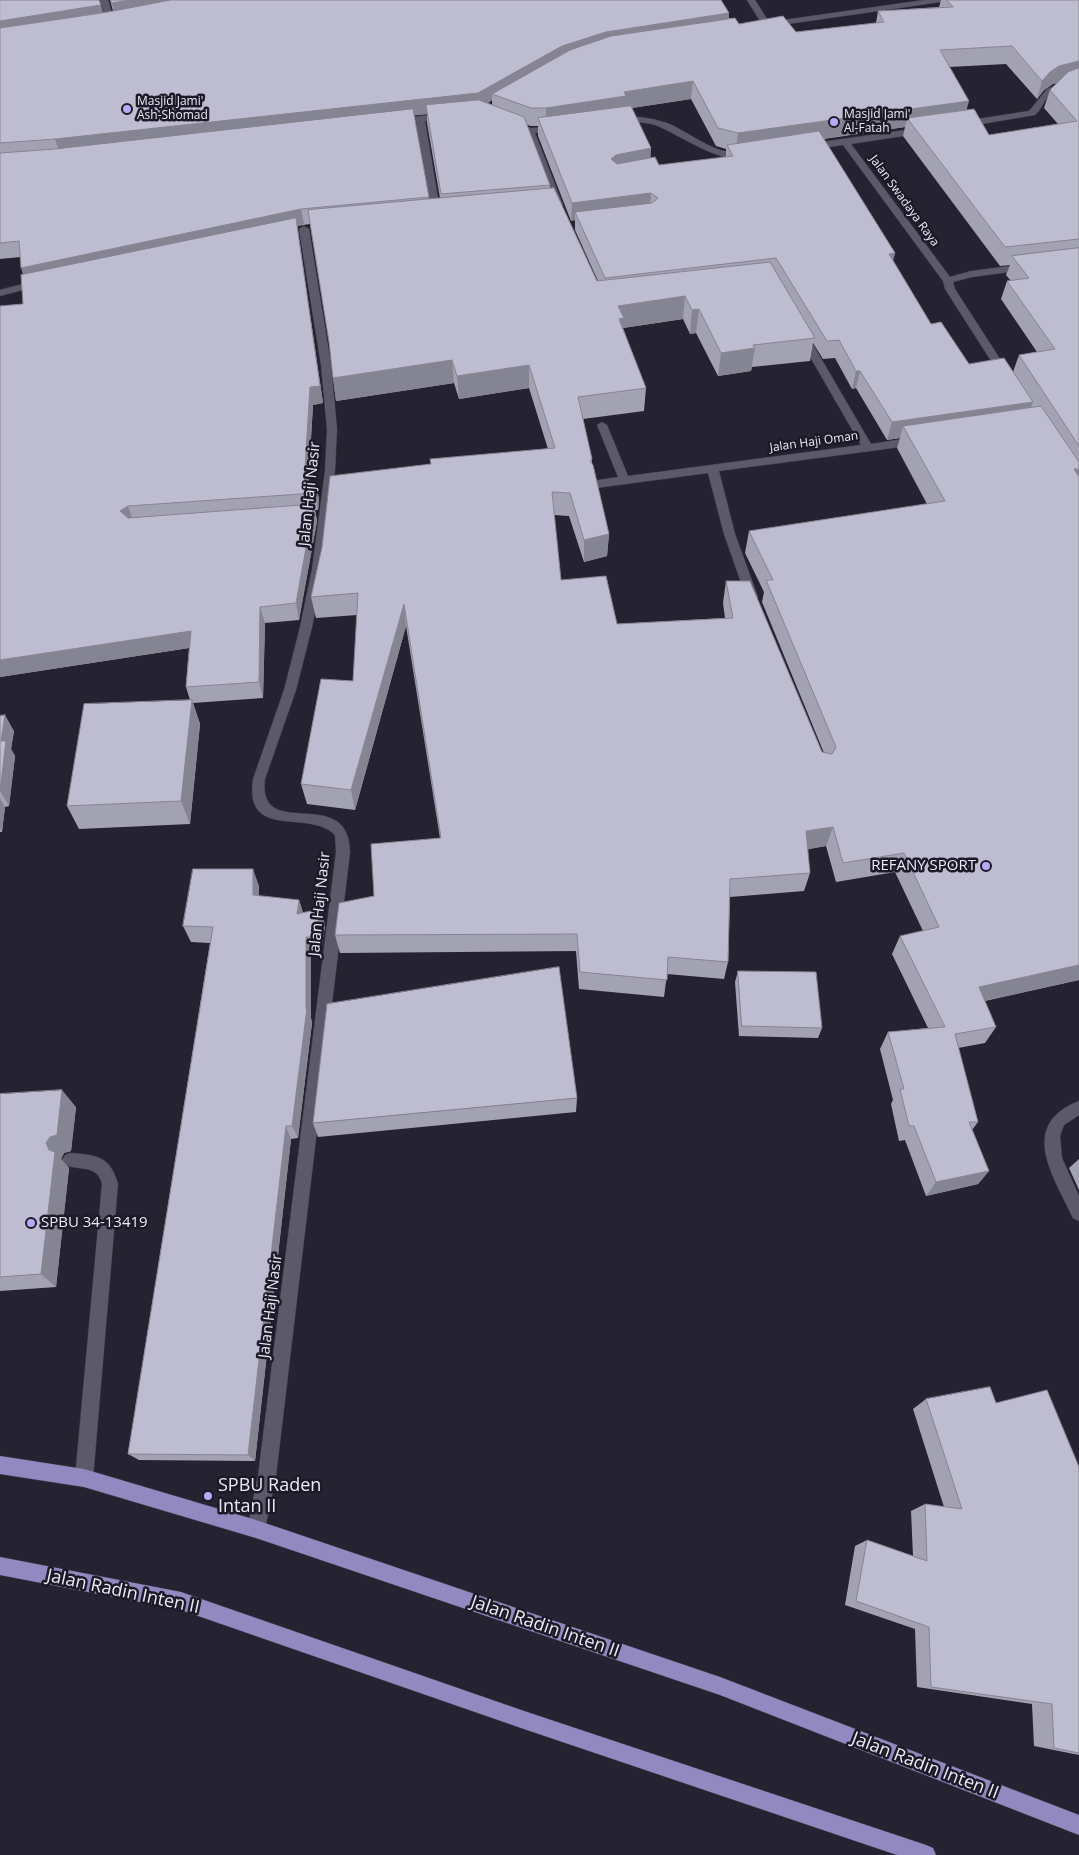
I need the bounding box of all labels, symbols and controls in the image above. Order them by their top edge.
place label: Masjid Jami' Ash-Shomad [137,95,208,123]
marker: Masjid Jami' Ash-Shomad [121,103,133,115]
place label: Masjid Jami' Al-Fatah [844,108,910,136]
marker: Masjid Jami' Al-Fatah [828,116,840,128]
street label: Jalan Swadaya Raya [866,153,942,249]
street label: Jalan Haji Oman [769,429,859,455]
street label: Jalan Haji Nasir [296,441,324,547]
street label: Jalan Haji Nasir [306,851,334,957]
place label: REFANY SPORT [871,857,976,875]
marker: REFANY SPORT [980,860,992,872]
place label: SPBU 34-13419 [41,1214,148,1232]
marker: SPBU 34-13419 [25,1217,37,1229]
street label: Jalan Haji Nasir [256,1253,286,1359]
place label: SPBU Raden Intan II [218,1475,321,1518]
marker: SPBU Raden Intan II [202,1490,214,1502]
street label: Jalan Radin Inten II [45,1565,201,1619]
street label: Jalan Radin Inten II [468,1591,622,1663]
street label: Jalan Radin Inten II [848,1728,1002,1804]

